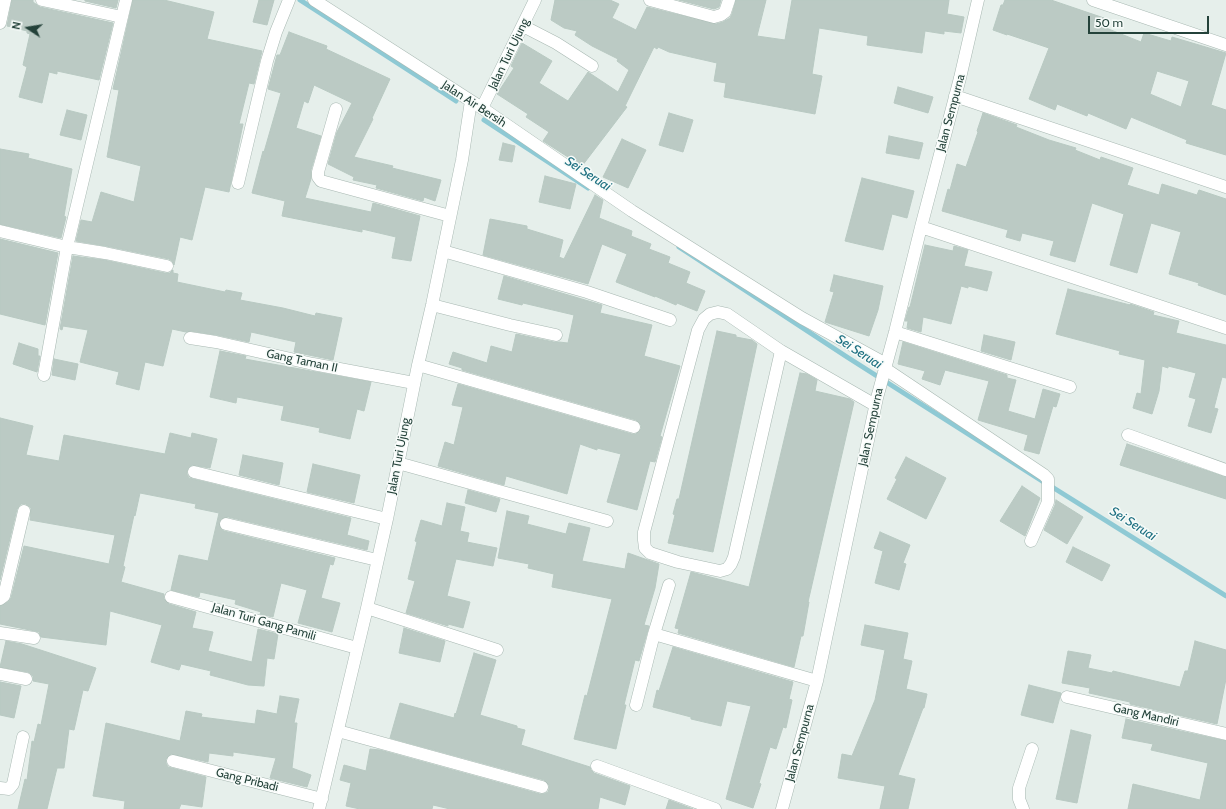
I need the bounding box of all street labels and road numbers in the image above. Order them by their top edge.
street label: Jalan Turi Ujung [486,16,532,92]
street label: Jalan Sempurna [934,73,968,153]
street label: Jalan Air Bersih [439,78,509,130]
street label: Gang Taman II [265,346,339,376]
street label: Jalan Sempurna [856,387,886,467]
street label: Jalan Turi Ujung [385,417,413,495]
street label: Jalan Turi Gang Pamili [210,600,318,644]
street label: Gang Mandiri [1112,700,1180,730]
street label: Jalan Sempurna [783,703,817,783]
street label: Gang Pribadi [214,765,280,795]

